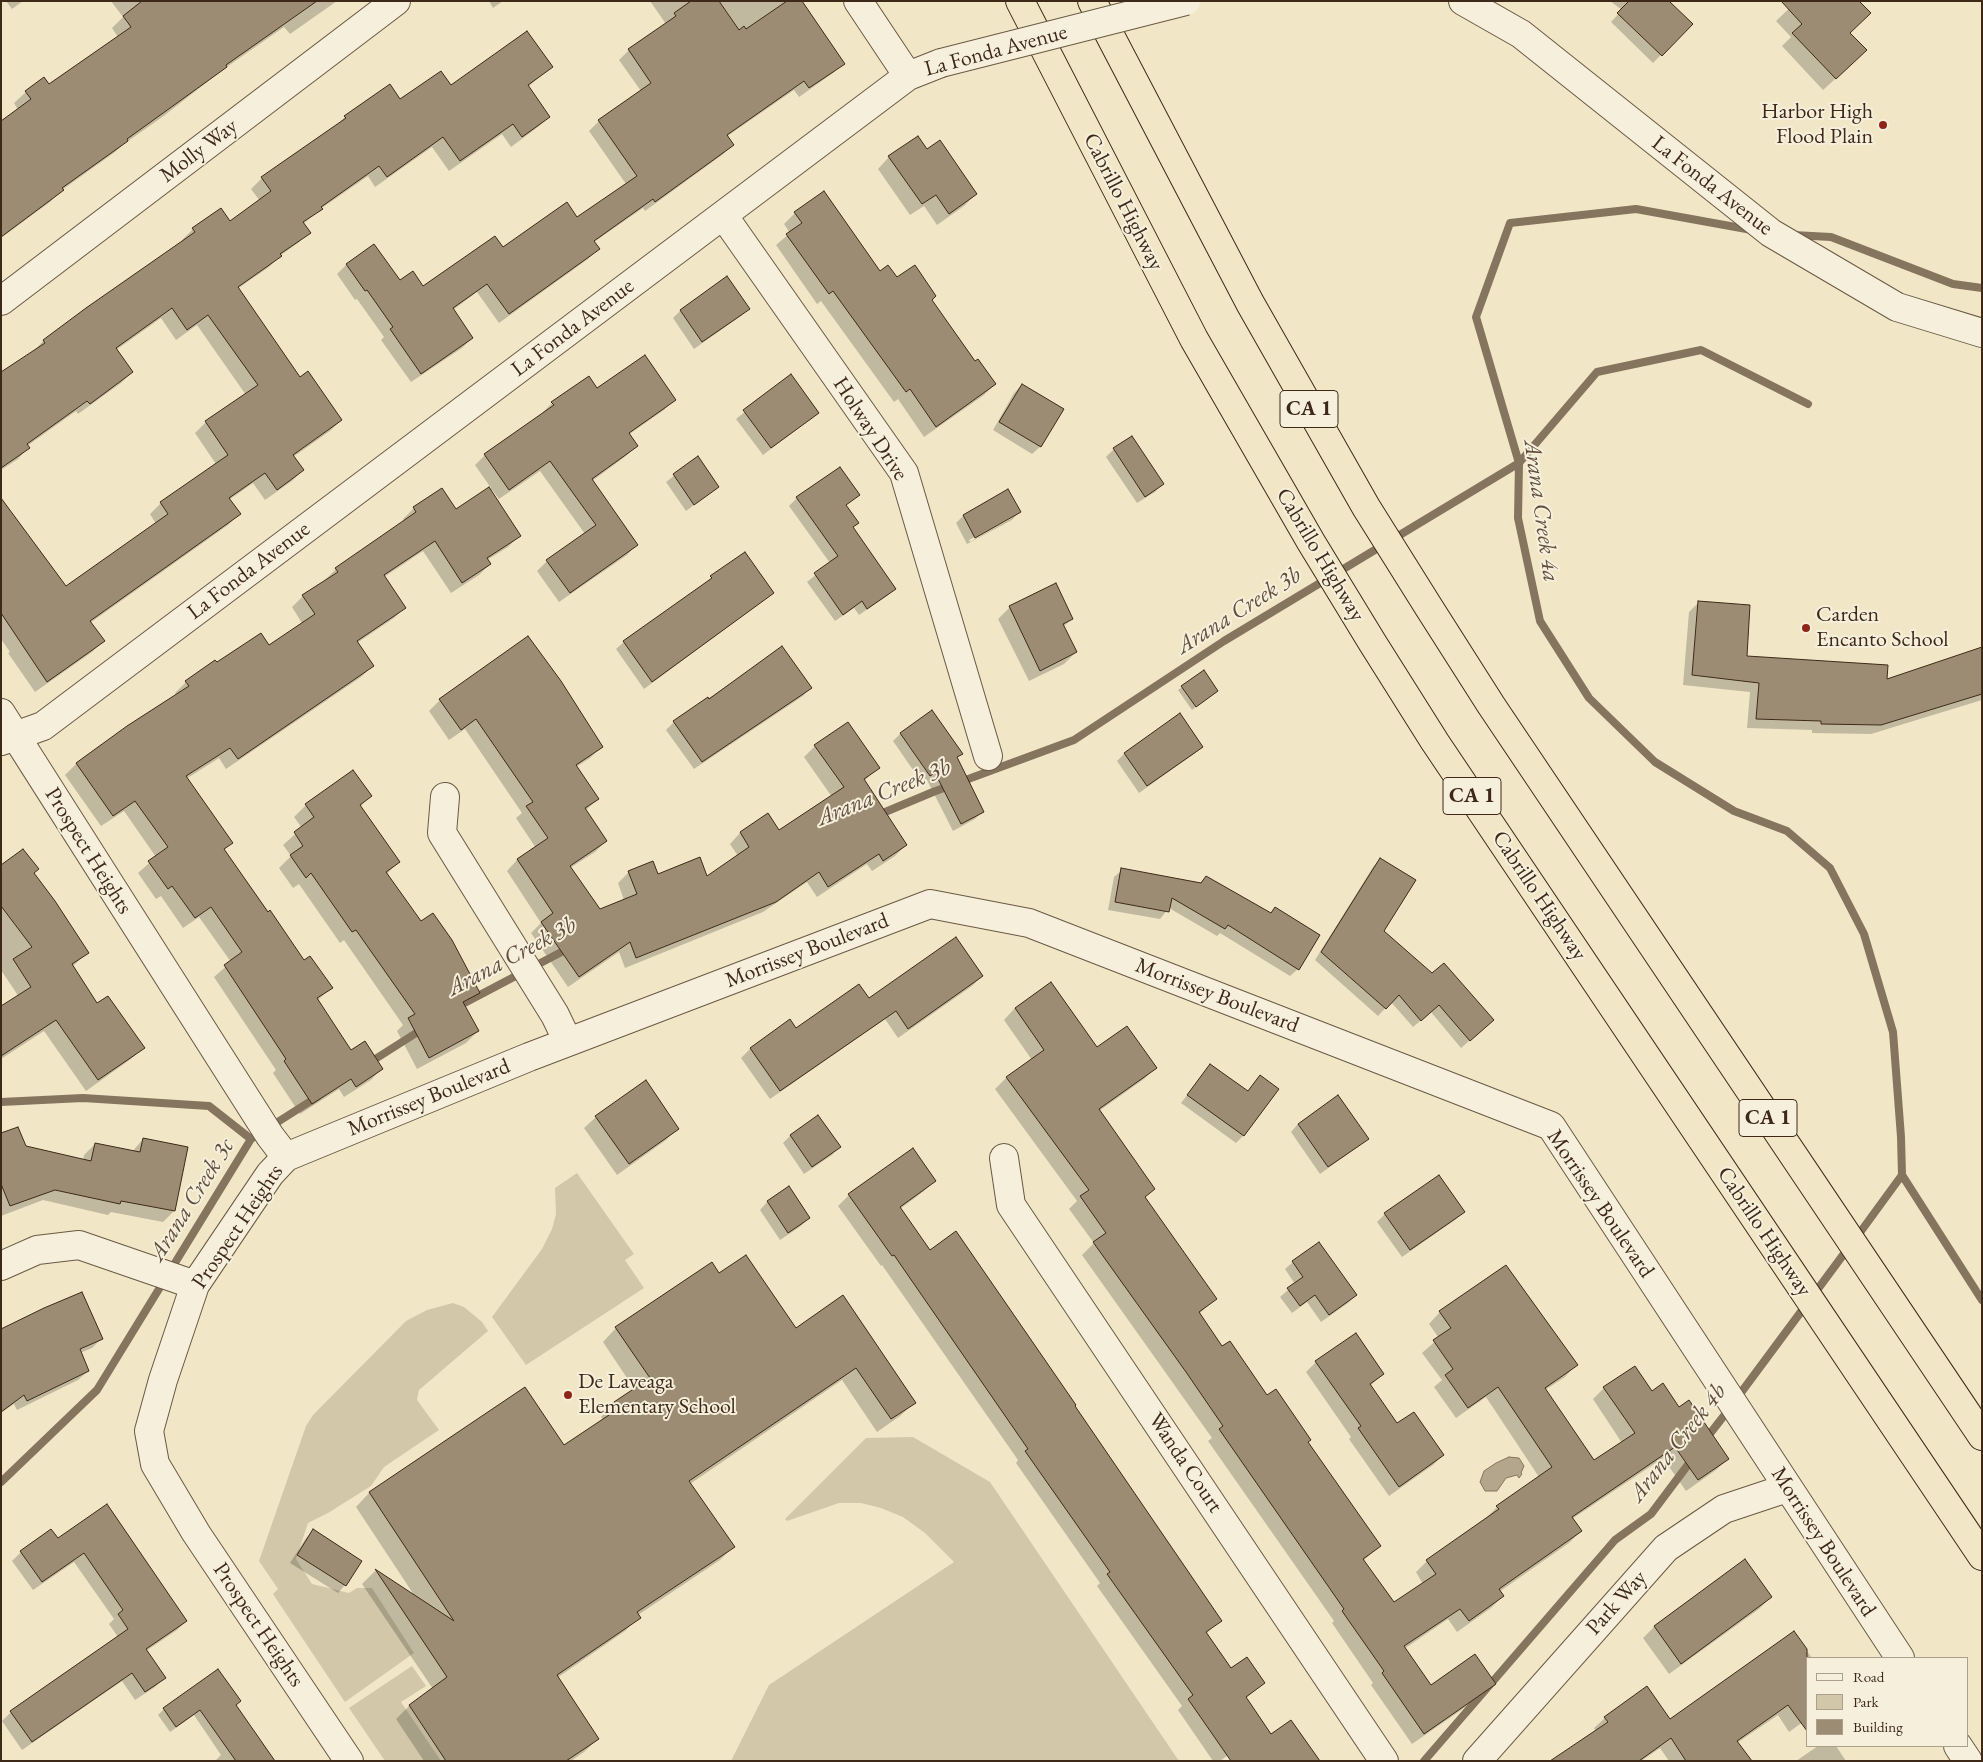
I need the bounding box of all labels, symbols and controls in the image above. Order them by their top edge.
street label: La Fonda Avenue [922,19,1070,83]
place label: Harbor High Flood Plain [1761,99,1873,150]
street label: Molly Way [155,113,243,189]
marker: Harbor High Flood Plain [1877,119,1889,131]
street label: Cabrillo Highway [1077,129,1169,275]
street label: La Fonda Avenue [1646,130,1778,242]
street label: La Fonda Avenue [507,273,639,383]
street label: Holway Drive [827,372,913,486]
road number: CA 1 [1280,390,1338,428]
water label: Arana Creek 4a [1517,438,1565,584]
street label: Cabrillo Highway [1270,484,1370,626]
street label: La Fonda Avenue [183,516,315,626]
water label: Arana Creek 3b [1171,561,1307,661]
place label: Carden Encanto School [1816,602,1948,654]
marker: Carden Encanto School [1800,622,1812,634]
water label: Arana Creek 3b [813,753,955,833]
road number: CA 1 [1443,778,1501,814]
street label: Prospect Heights [39,783,137,919]
street label: Cabrillo Highway [1486,826,1592,966]
street label: Morrissey Boulevard [722,908,892,994]
water label: Arana Creek 3b [443,911,581,1003]
street label: Morrissey Boulevard [1132,953,1302,1039]
street label: Morrissey Boulevard [344,1053,514,1143]
road number: CA 1 [1739,1100,1797,1136]
street label: Morrissey Boulevard [1541,1125,1659,1283]
water label: Arana Creek 3c [143,1134,241,1266]
street label: Prospect Heights [187,1160,289,1294]
street label: Cabrillo Highway [1711,1162,1817,1302]
place label: De Laveaga Elementary School [578,1369,736,1420]
water label: Arana Creek 4b [1623,1378,1733,1508]
marker: De Laveaga Elementary School [562,1389,574,1401]
street label: Wanda Court [1142,1408,1228,1518]
street label: Morrissey Boulevard [1765,1462,1881,1622]
street label: Prospect Heights [207,1558,309,1692]
street label: Park Way [1581,1565,1653,1641]
legend [1806,1657,1968,1747]
text: Road [1853,1667,1884,1686]
text: Park [1853,1692,1879,1711]
text: Building [1853,1717,1903,1736]

